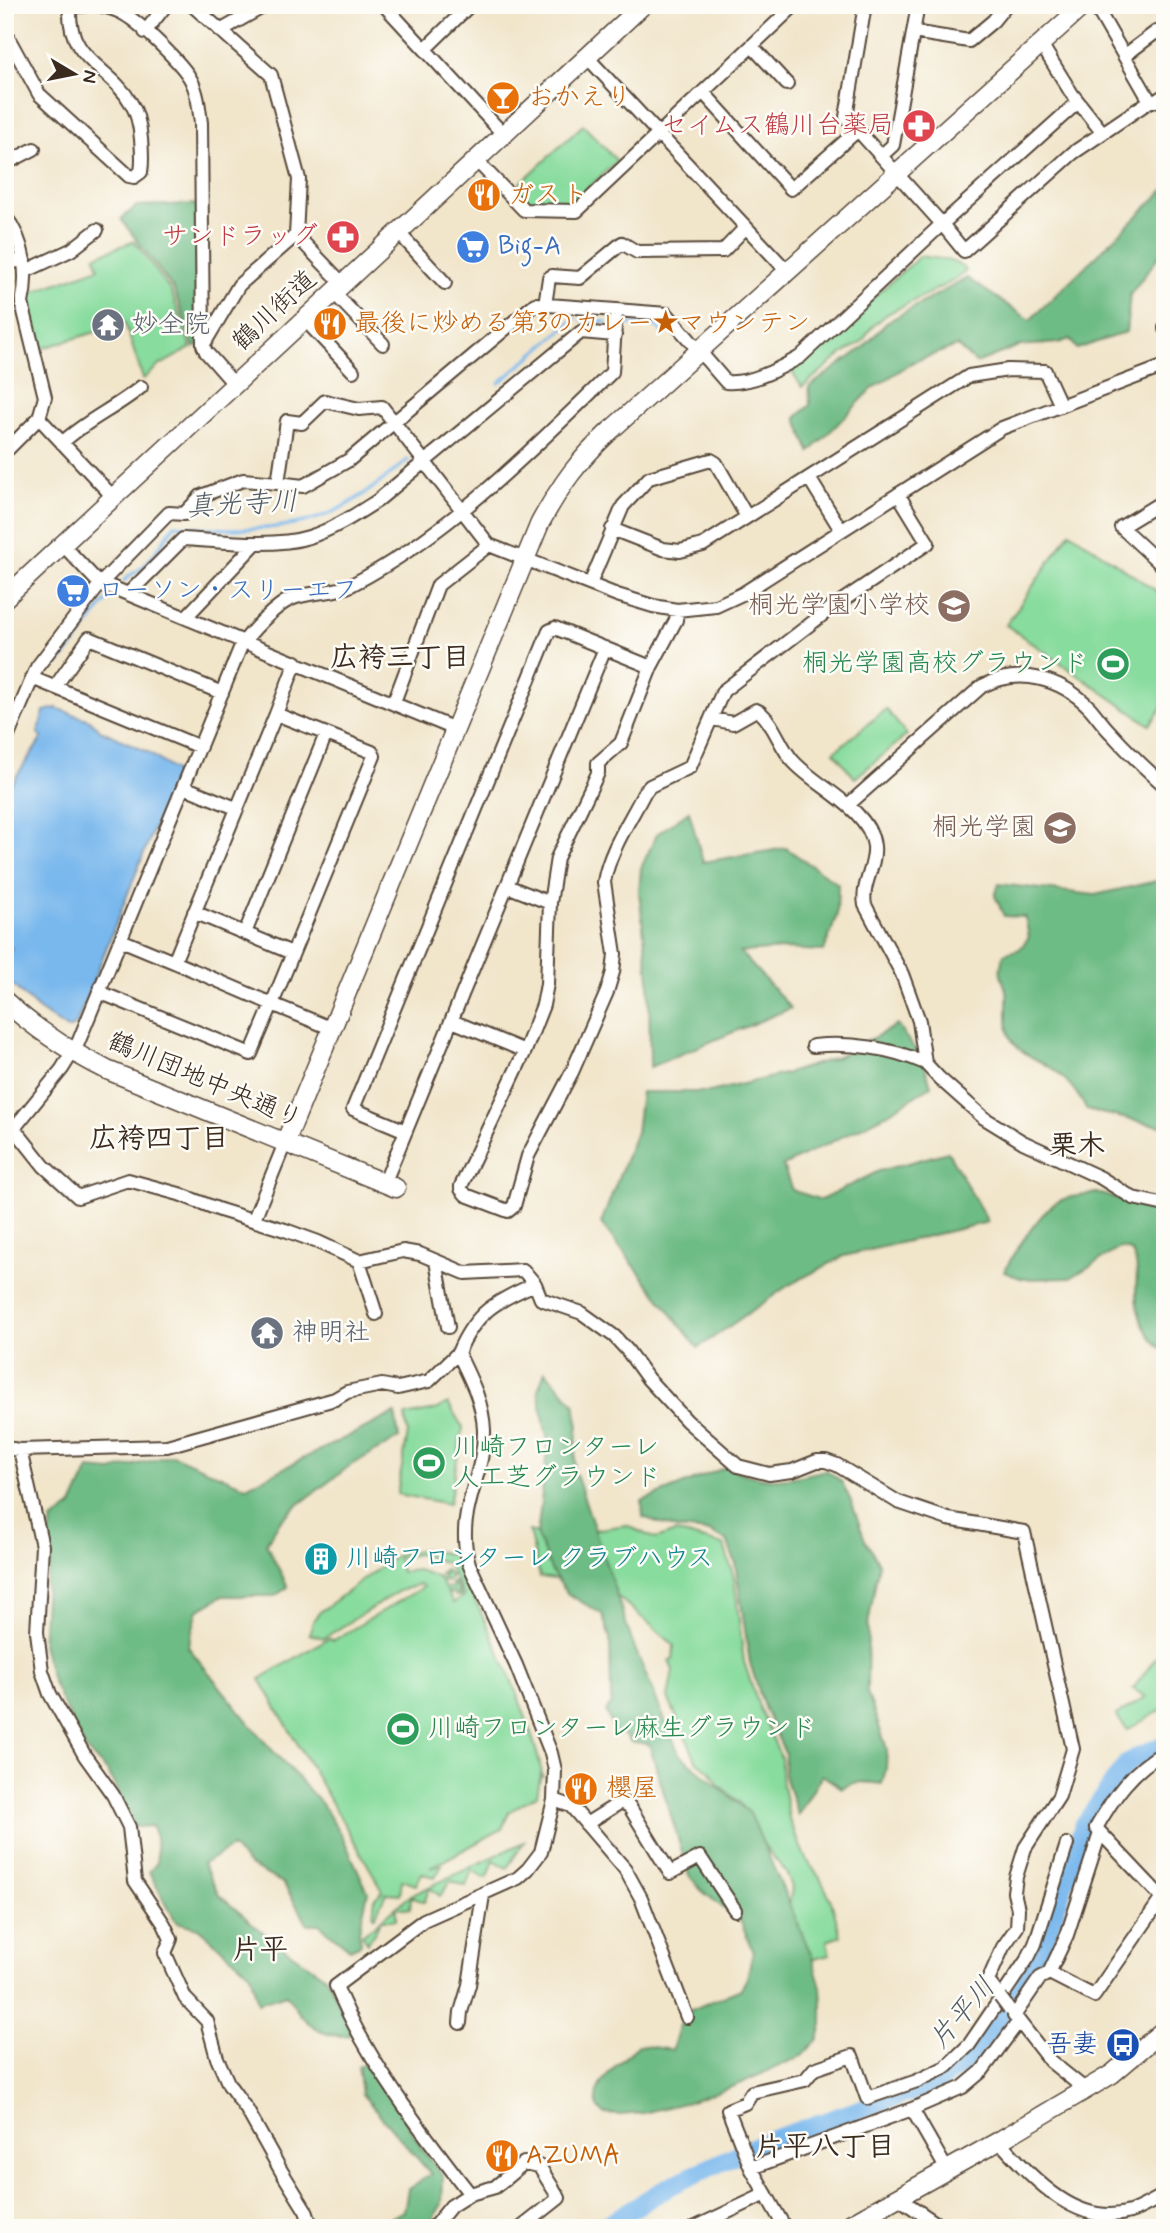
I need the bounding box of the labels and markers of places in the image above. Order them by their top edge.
bar icon: おかえり [484,79,522,117]
place label: おかえり [528,81,632,115]
pharmacy icon: セイムス鶴川台薬局 [900,107,938,145]
place label: セイムス鶴川台薬局 [661,109,894,143]
restaurant icon: ガスト [465,176,503,214]
place label: ガスト [508,178,589,212]
pharmacy icon: サンドラッグ [324,218,362,256]
place label: サンドラッグ [162,220,318,254]
supermarket icon: Big-A [454,228,492,266]
place label: Big-A [498,230,561,267]
restaurant icon: 最後に炒める第3のカレー★マウンテン [311,305,349,343]
temple icon: 妙全院 [89,306,127,344]
place label: 最後に炒める第3のカレー★マウンテン [354,307,810,341]
place label: 妙全院 [132,308,210,342]
supermarket icon: ローソン・スリーエフ [54,572,92,610]
place label: ローソン・スリーエフ [98,574,358,608]
school or university icon: 桐光学園小学校 [935,587,973,625]
place label: 桐光学園小学校 [748,589,930,623]
sports icon: 桐光学園高校グラウンド [1094,645,1132,683]
place label: 桐光学園高校グラウンド [802,647,1088,681]
school or university icon: 桐光学園 [1041,809,1079,847]
place label: 桐光学園 [932,811,1036,845]
temple icon: 神明社 [248,1314,286,1352]
place label: 神明社 [292,1316,370,1350]
place label: 川崎フロンターレ 人工芝グラウンド [453,1431,661,1495]
sports icon: 川崎フロンターレ 人工芝グラウンド [410,1444,448,1482]
building icon: 川崎フロンターレ クラブハウス [302,1540,340,1578]
place label: 川崎フロンターレ クラブハウス [346,1542,713,1576]
sports icon: 川崎フロンターレ麻生グラウンド [384,1710,422,1748]
place label: 川崎フロンターレ麻生グラウンド [428,1712,816,1746]
restaurant icon: 櫻屋 [562,1770,600,1808]
place label: 櫻屋 [606,1772,658,1806]
bus stop icon: 吾妻 [1104,2026,1142,2064]
place label: 吾妻 [1046,2028,1098,2062]
restaurant icon: AZUMA [483,2137,521,2175]
place label: AZUMA [526,2139,620,2173]

